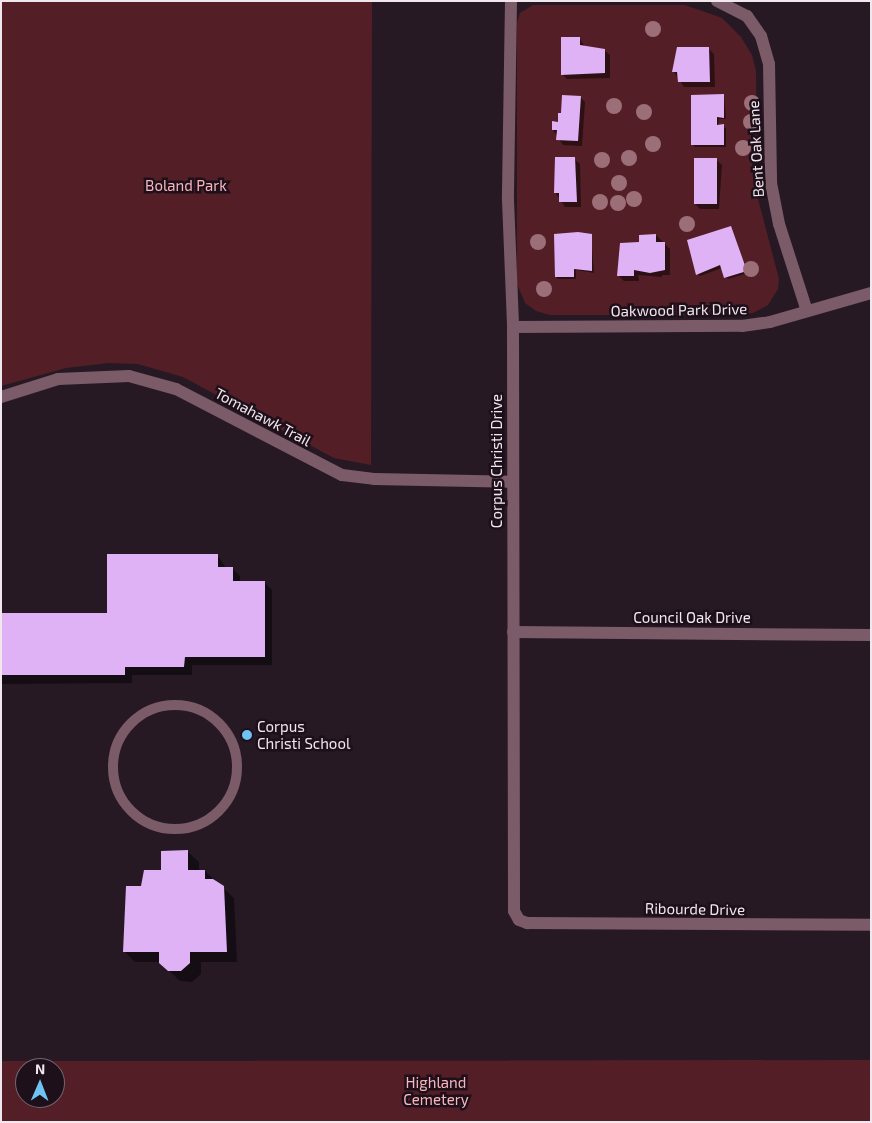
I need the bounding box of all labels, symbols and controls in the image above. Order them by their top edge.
street label: Bent Oak Lane [744,100,768,198]
park label: Boland Park [145,177,227,195]
street label: Oakwood Park Drive [610,300,748,320]
street label: Tomahawk Trail [212,384,314,450]
street label: Corpus Christi Drive [488,394,506,528]
street label: Council Oak Drive [633,609,751,627]
place label: Corpus Christi School [257,717,350,752]
marker: Corpus Christi School [241,729,253,741]
street label: Ribourde Drive [645,899,745,919]
north arrow [15,1058,65,1108]
text: N [35,1060,45,1077]
park label: Highland Cemetery [403,1073,469,1108]

